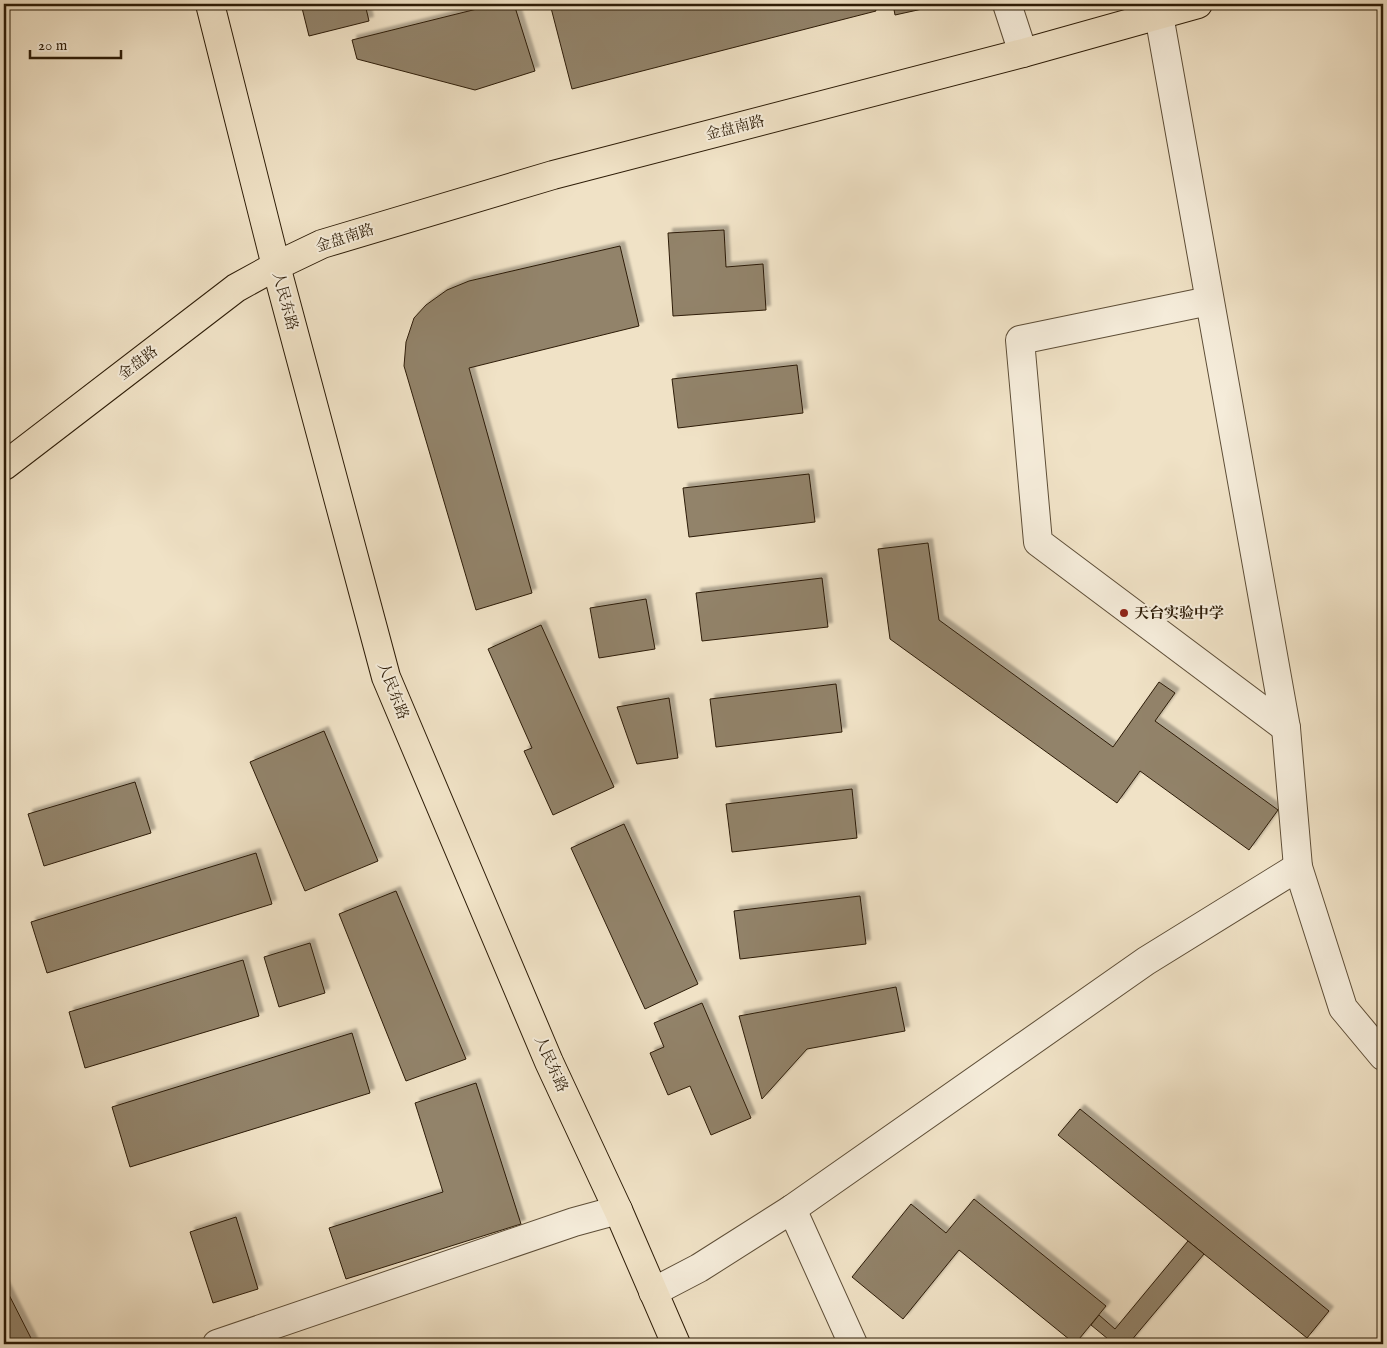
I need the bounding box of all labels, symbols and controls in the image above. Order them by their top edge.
scale bar [30,28,121,60]
text: 20 m [38,36,68,55]
street label: 金盘南路 [704,112,766,144]
street label: 金盘南路 [314,220,376,256]
street label: 人民东路 [268,270,302,332]
street label: 金盘路 [114,342,162,384]
place label: 天台实验中学 [1134,604,1224,623]
marker: 天台实验中学 [1118,607,1130,619]
street label: 人民东路 [373,660,413,722]
street label: 人民东路 [530,1033,572,1095]

